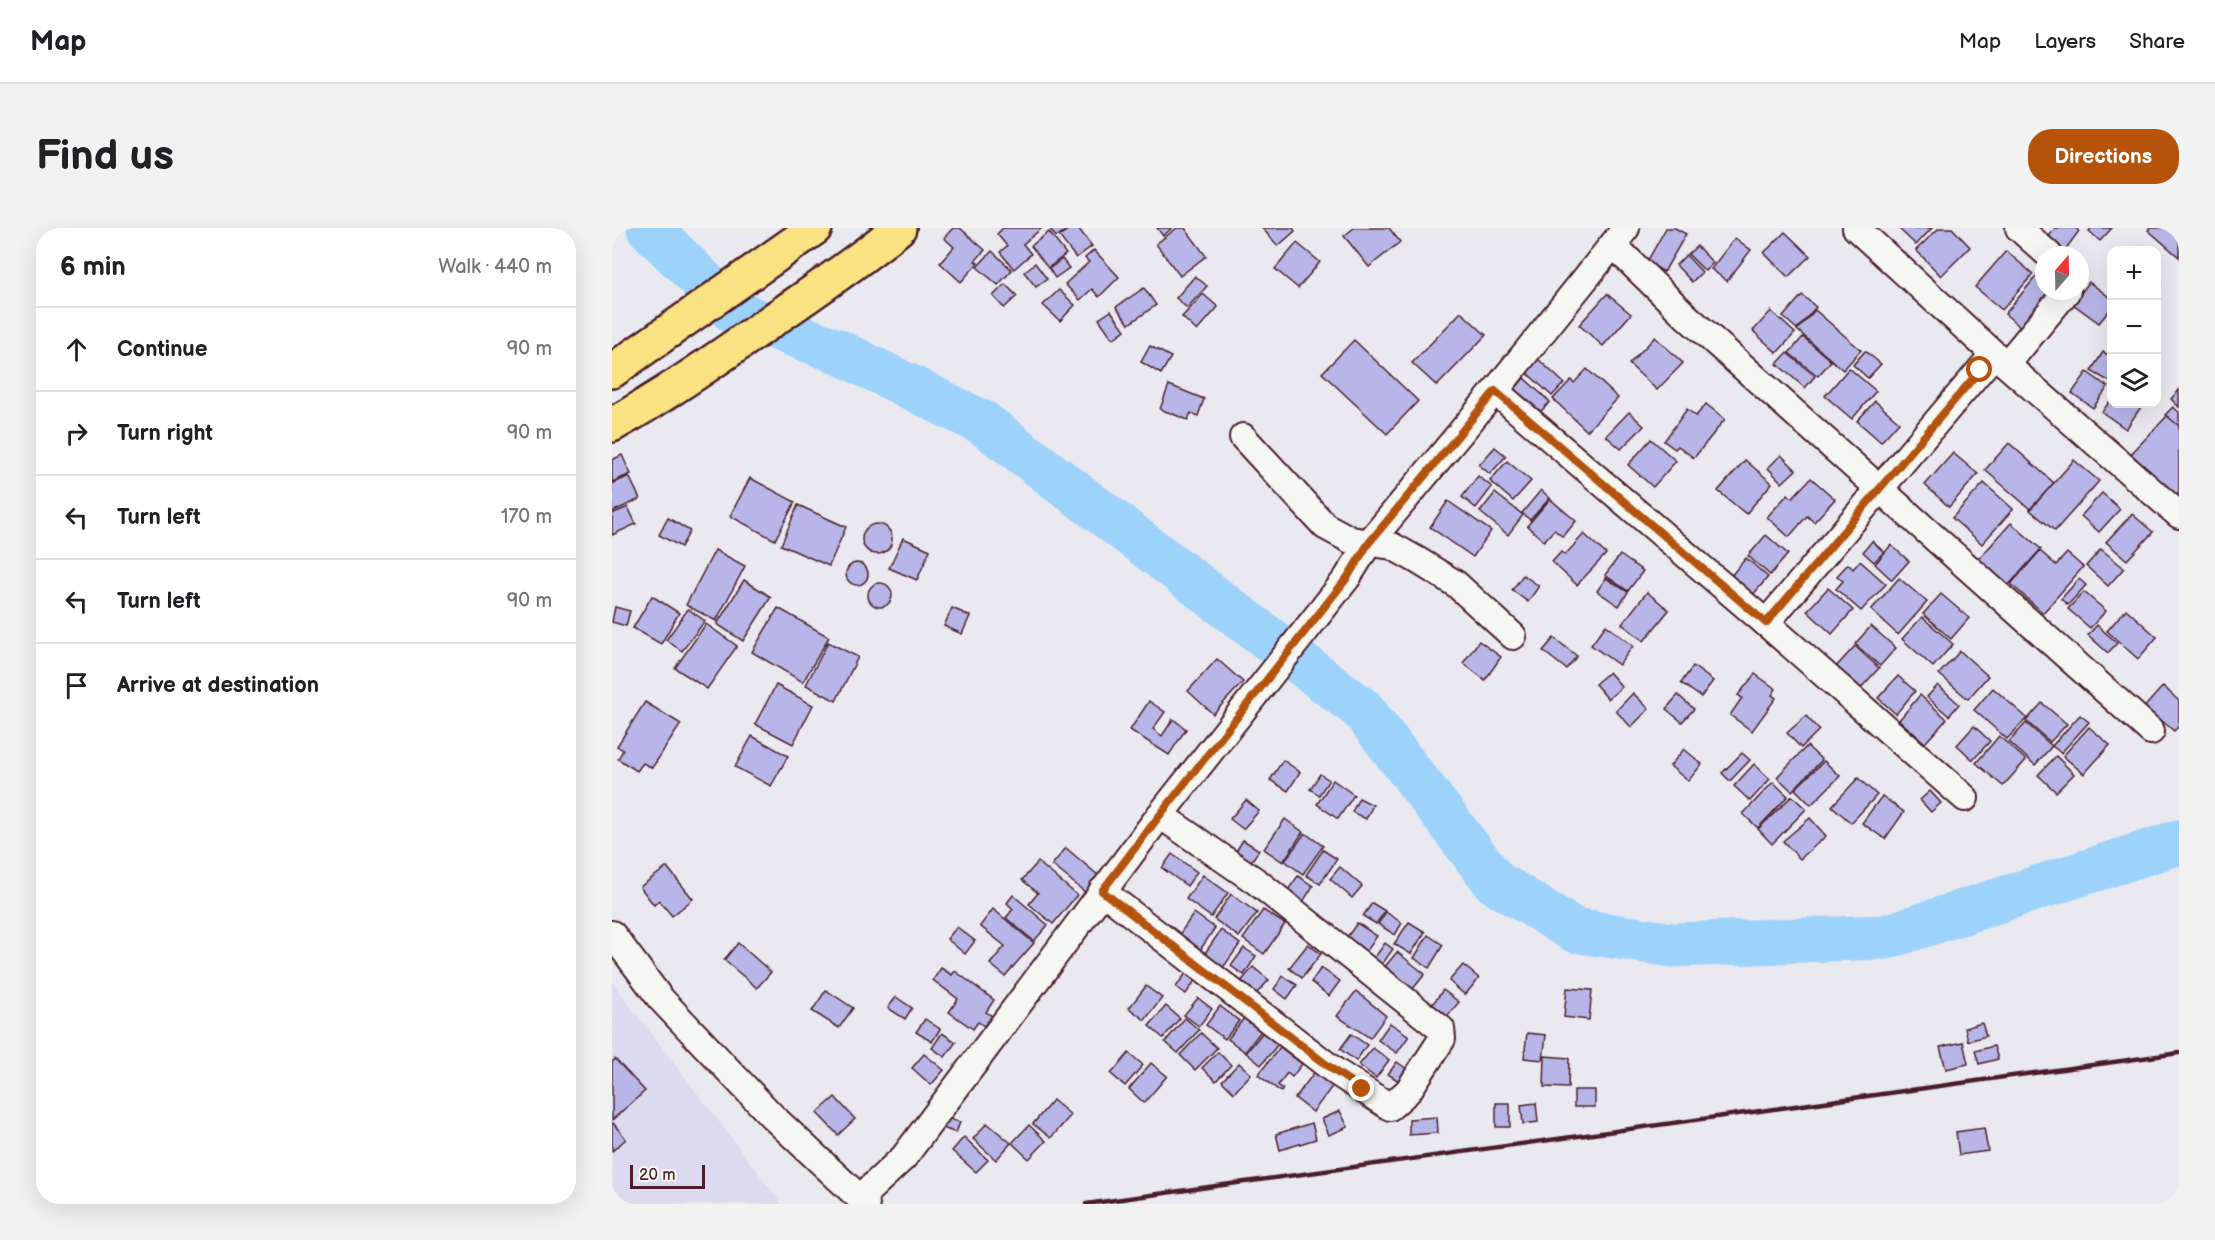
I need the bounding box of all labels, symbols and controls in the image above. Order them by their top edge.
text: Map [30,25,86,58]
text: Map [1959,29,2001,54]
text: Layers [2034,29,2096,54]
text: Share [2129,29,2185,54]
button: Directions [2028,129,2179,184]
text: Find us [36,131,174,182]
north arrow [2035,246,2089,300]
map controls [2107,246,2161,408]
button: + [2107,246,2161,300]
text: 6 min [60,252,126,283]
text: Walk · 440 m [438,255,552,279]
button: − [2107,300,2161,354]
icon: ahead [60,333,93,366]
text: Continue [117,336,207,363]
text: 90 m [507,337,552,361]
button: layers [2107,354,2161,408]
route start [1966,356,1992,382]
icon: right [60,417,93,450]
text: Turn right [117,420,213,447]
text: 90 m [507,421,552,445]
icon: left [60,501,93,534]
text: Turn left [117,504,201,531]
text: 170 m [501,505,552,529]
icon: left [60,585,93,618]
text: Turn left [117,588,201,615]
text: 90 m [507,589,552,613]
icon: arrive [60,669,93,702]
text: Arrive at destination [117,672,319,699]
route end [1348,1075,1374,1101]
scale bar [630,1162,705,1190]
text: 20 m [639,1166,675,1185]

